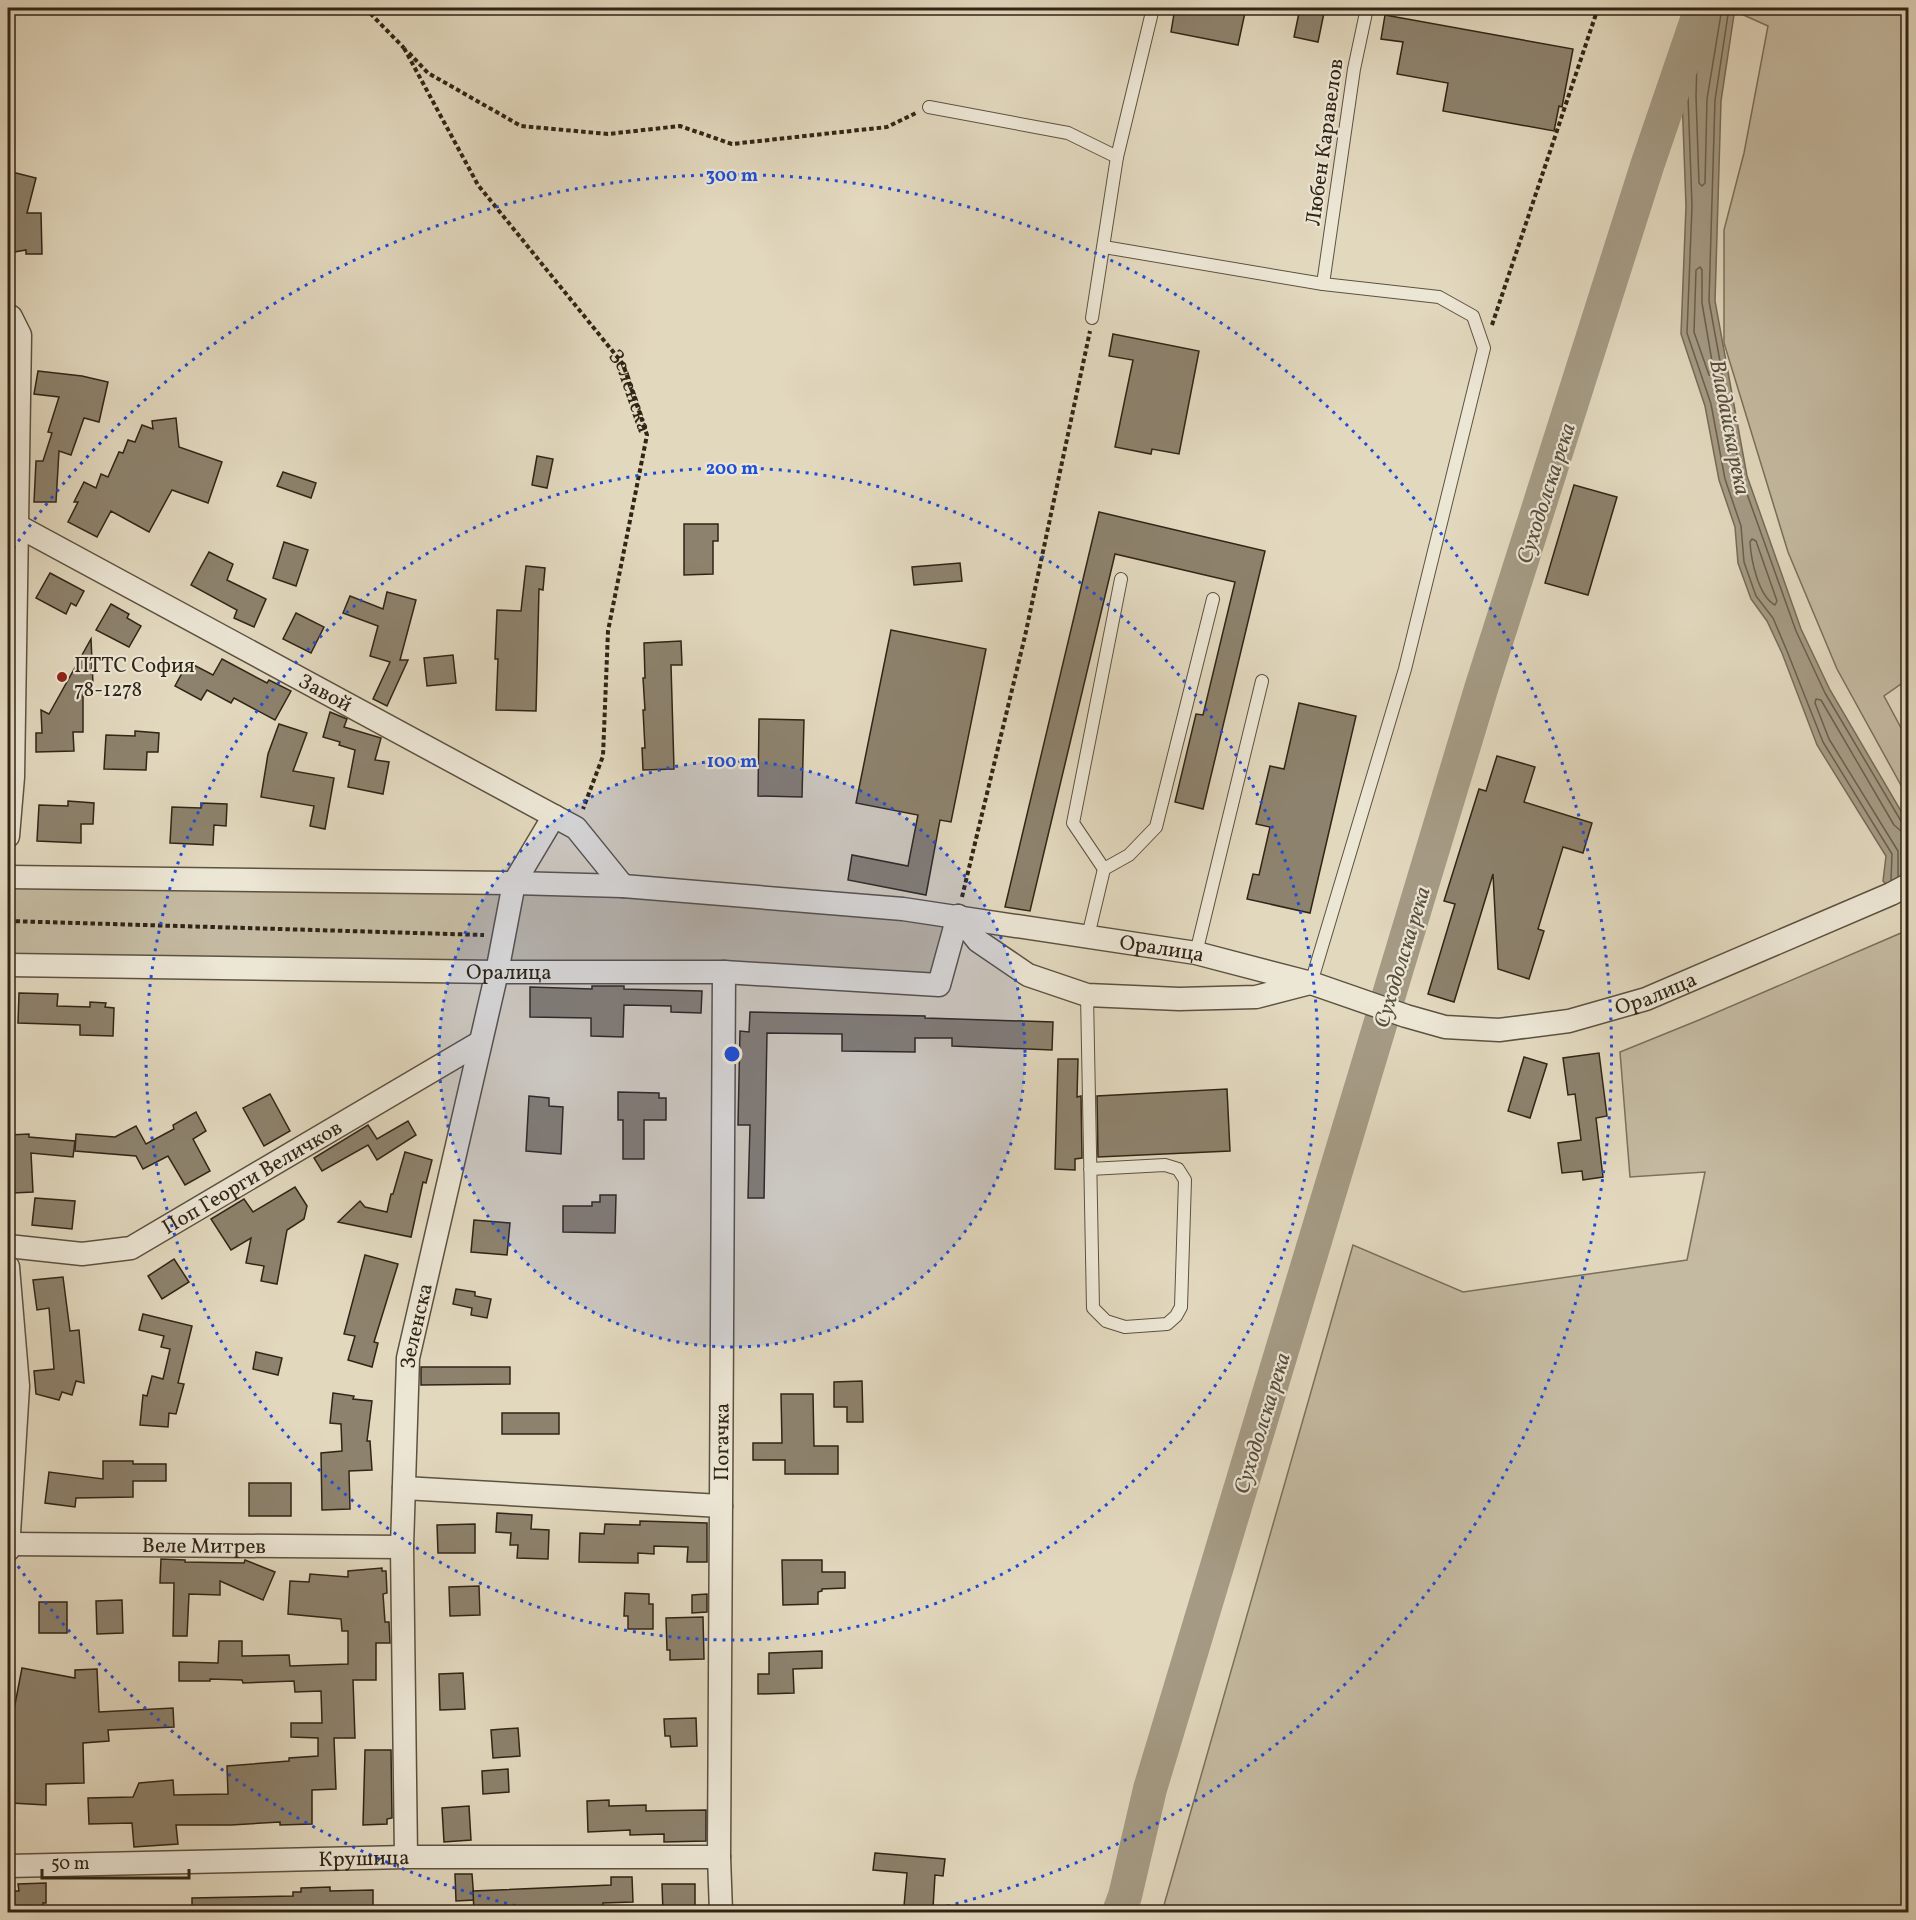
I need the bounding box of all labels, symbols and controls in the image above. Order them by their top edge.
street label: Любен Каравелов [1299,57,1352,228]
text: 300 m [706,164,758,189]
street label: Зеленска [601,344,658,437]
water label: Владайска река [1700,357,1757,498]
water label: Суходолска река [1510,419,1585,568]
text: 200 m [706,457,758,482]
place label: ПТТС София 78-1278 [74,652,195,705]
street label: Завой [293,667,357,720]
marker: ПТТС София 78-1278 [55,670,69,684]
text: 100 m [707,750,757,775]
water label: Суходолска река [1367,883,1440,1032]
street label: Оралица [1117,929,1208,971]
street label: Оралица [466,959,552,988]
street label: Оралица [1612,966,1702,1023]
centre of rings [722,1044,742,1064]
street label: Поп Георги Величков [157,1114,348,1242]
street label: Зеленска [395,1281,441,1369]
water label: Суходолска река [1227,1349,1300,1498]
street label: Погачка [708,1403,738,1481]
street label: Веле Митрев [142,1532,266,1562]
scale bar [42,1842,189,1880]
street label: Крушица [318,1844,410,1875]
text: 50 m [51,1852,90,1877]

